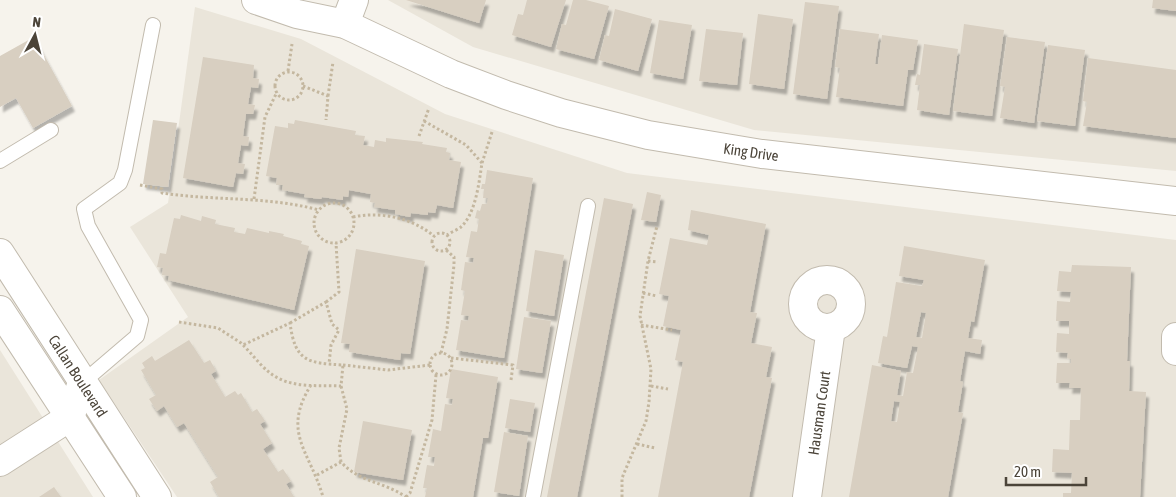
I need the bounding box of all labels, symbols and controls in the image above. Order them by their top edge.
north arrow [10,10,60,60]
text: N [32,14,42,31]
street label: King Drive [722,140,780,164]
street label: Callan Boulevard [45,332,111,420]
street label: Hausman Court [805,370,833,456]
scale bar [1006,454,1086,486]
text: 20 m [1014,463,1041,480]

